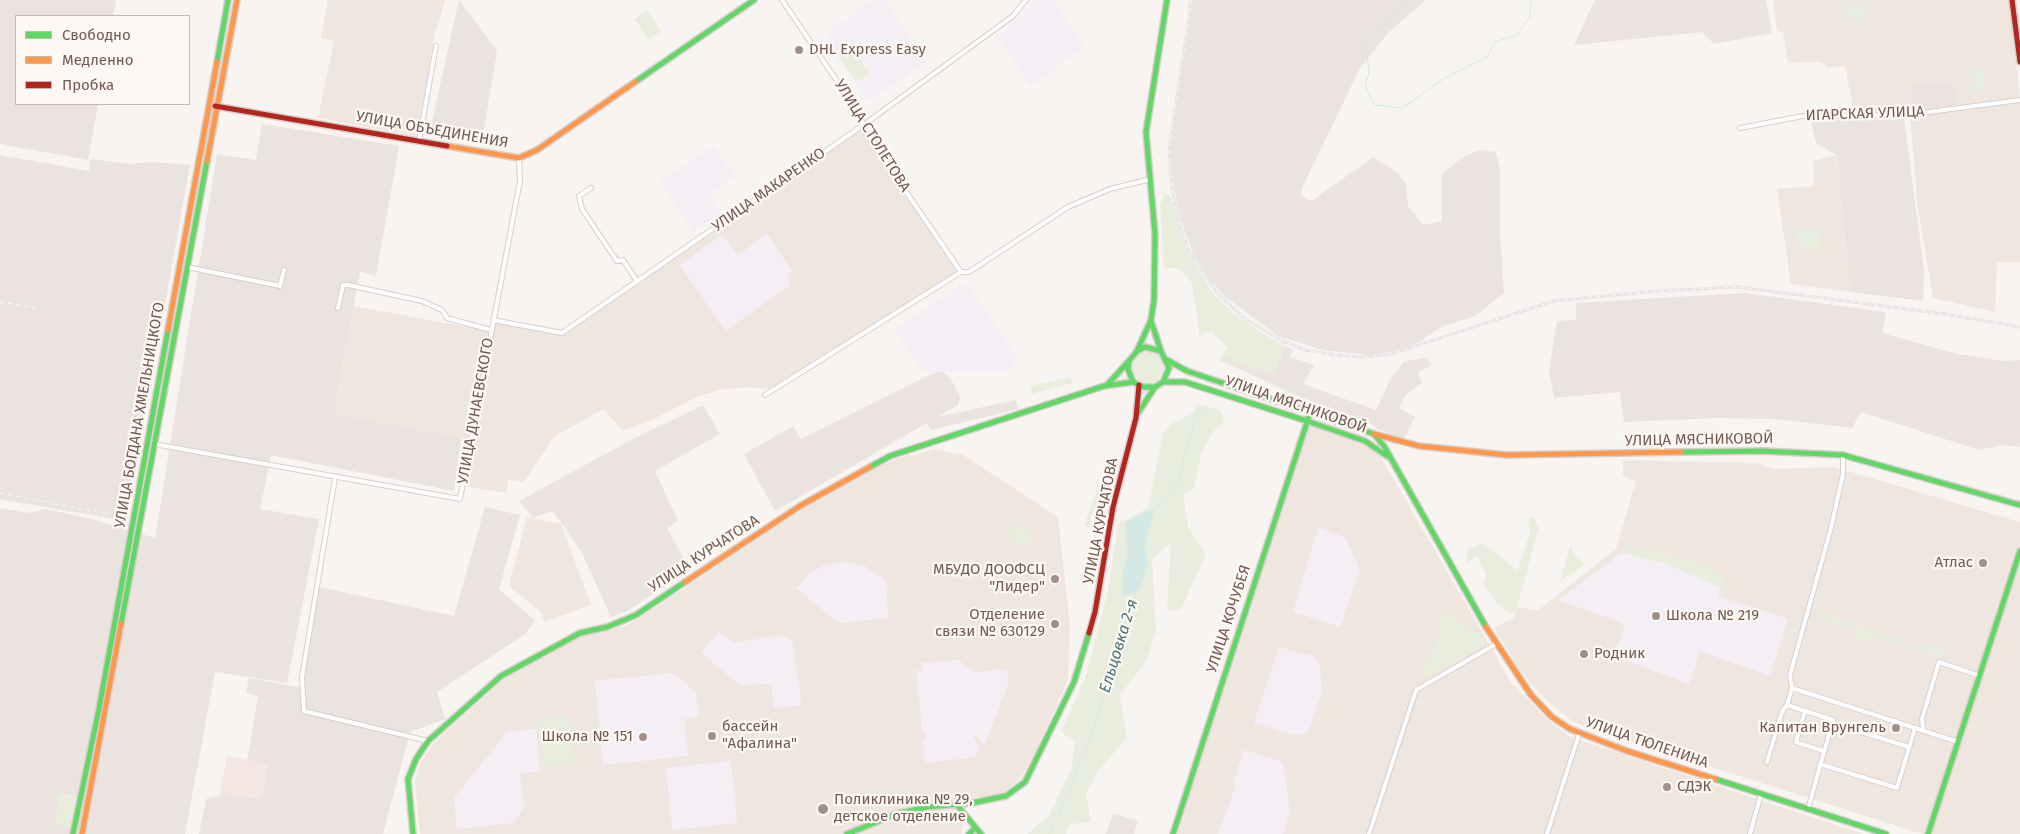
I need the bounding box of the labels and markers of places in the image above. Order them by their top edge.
place label: DHL Express Easy [809,41,926,59]
marker: DHL Express Easy [793,44,805,56]
place label: Атлас [1935,554,1973,572]
marker: Атлас [1977,557,1989,569]
place label: МБУДО ДООФСЦ "Лидер" [933,561,1045,596]
marker: МБУДО ДООФСЦ "Лидер" [1049,573,1061,585]
place label: Отделение связи № 630129 [935,606,1045,641]
place label: Школа № 219 [1666,607,1759,625]
marker: Школа № 219 [1650,610,1662,622]
marker: Отделение связи № 630129 [1049,618,1061,630]
place label: Родник [1594,645,1645,663]
marker: Родник [1578,648,1590,660]
place label: бассейн "Афалина" [722,718,797,753]
place label: Капитан Врунгель [1759,719,1886,737]
marker: Капитан Врунгель [1890,722,1902,734]
place label: Школа № 151 [542,728,633,746]
marker: бассейн "Афалина" [706,730,718,742]
marker: Школа № 151 [637,731,649,743]
place label: СДЭК [1677,778,1711,796]
marker: СДЭК [1661,781,1673,793]
place label: Поликлиника № 29, детское отделение [834,791,973,826]
marker: Поликлиника № 29, детское отделение [816,802,830,816]

